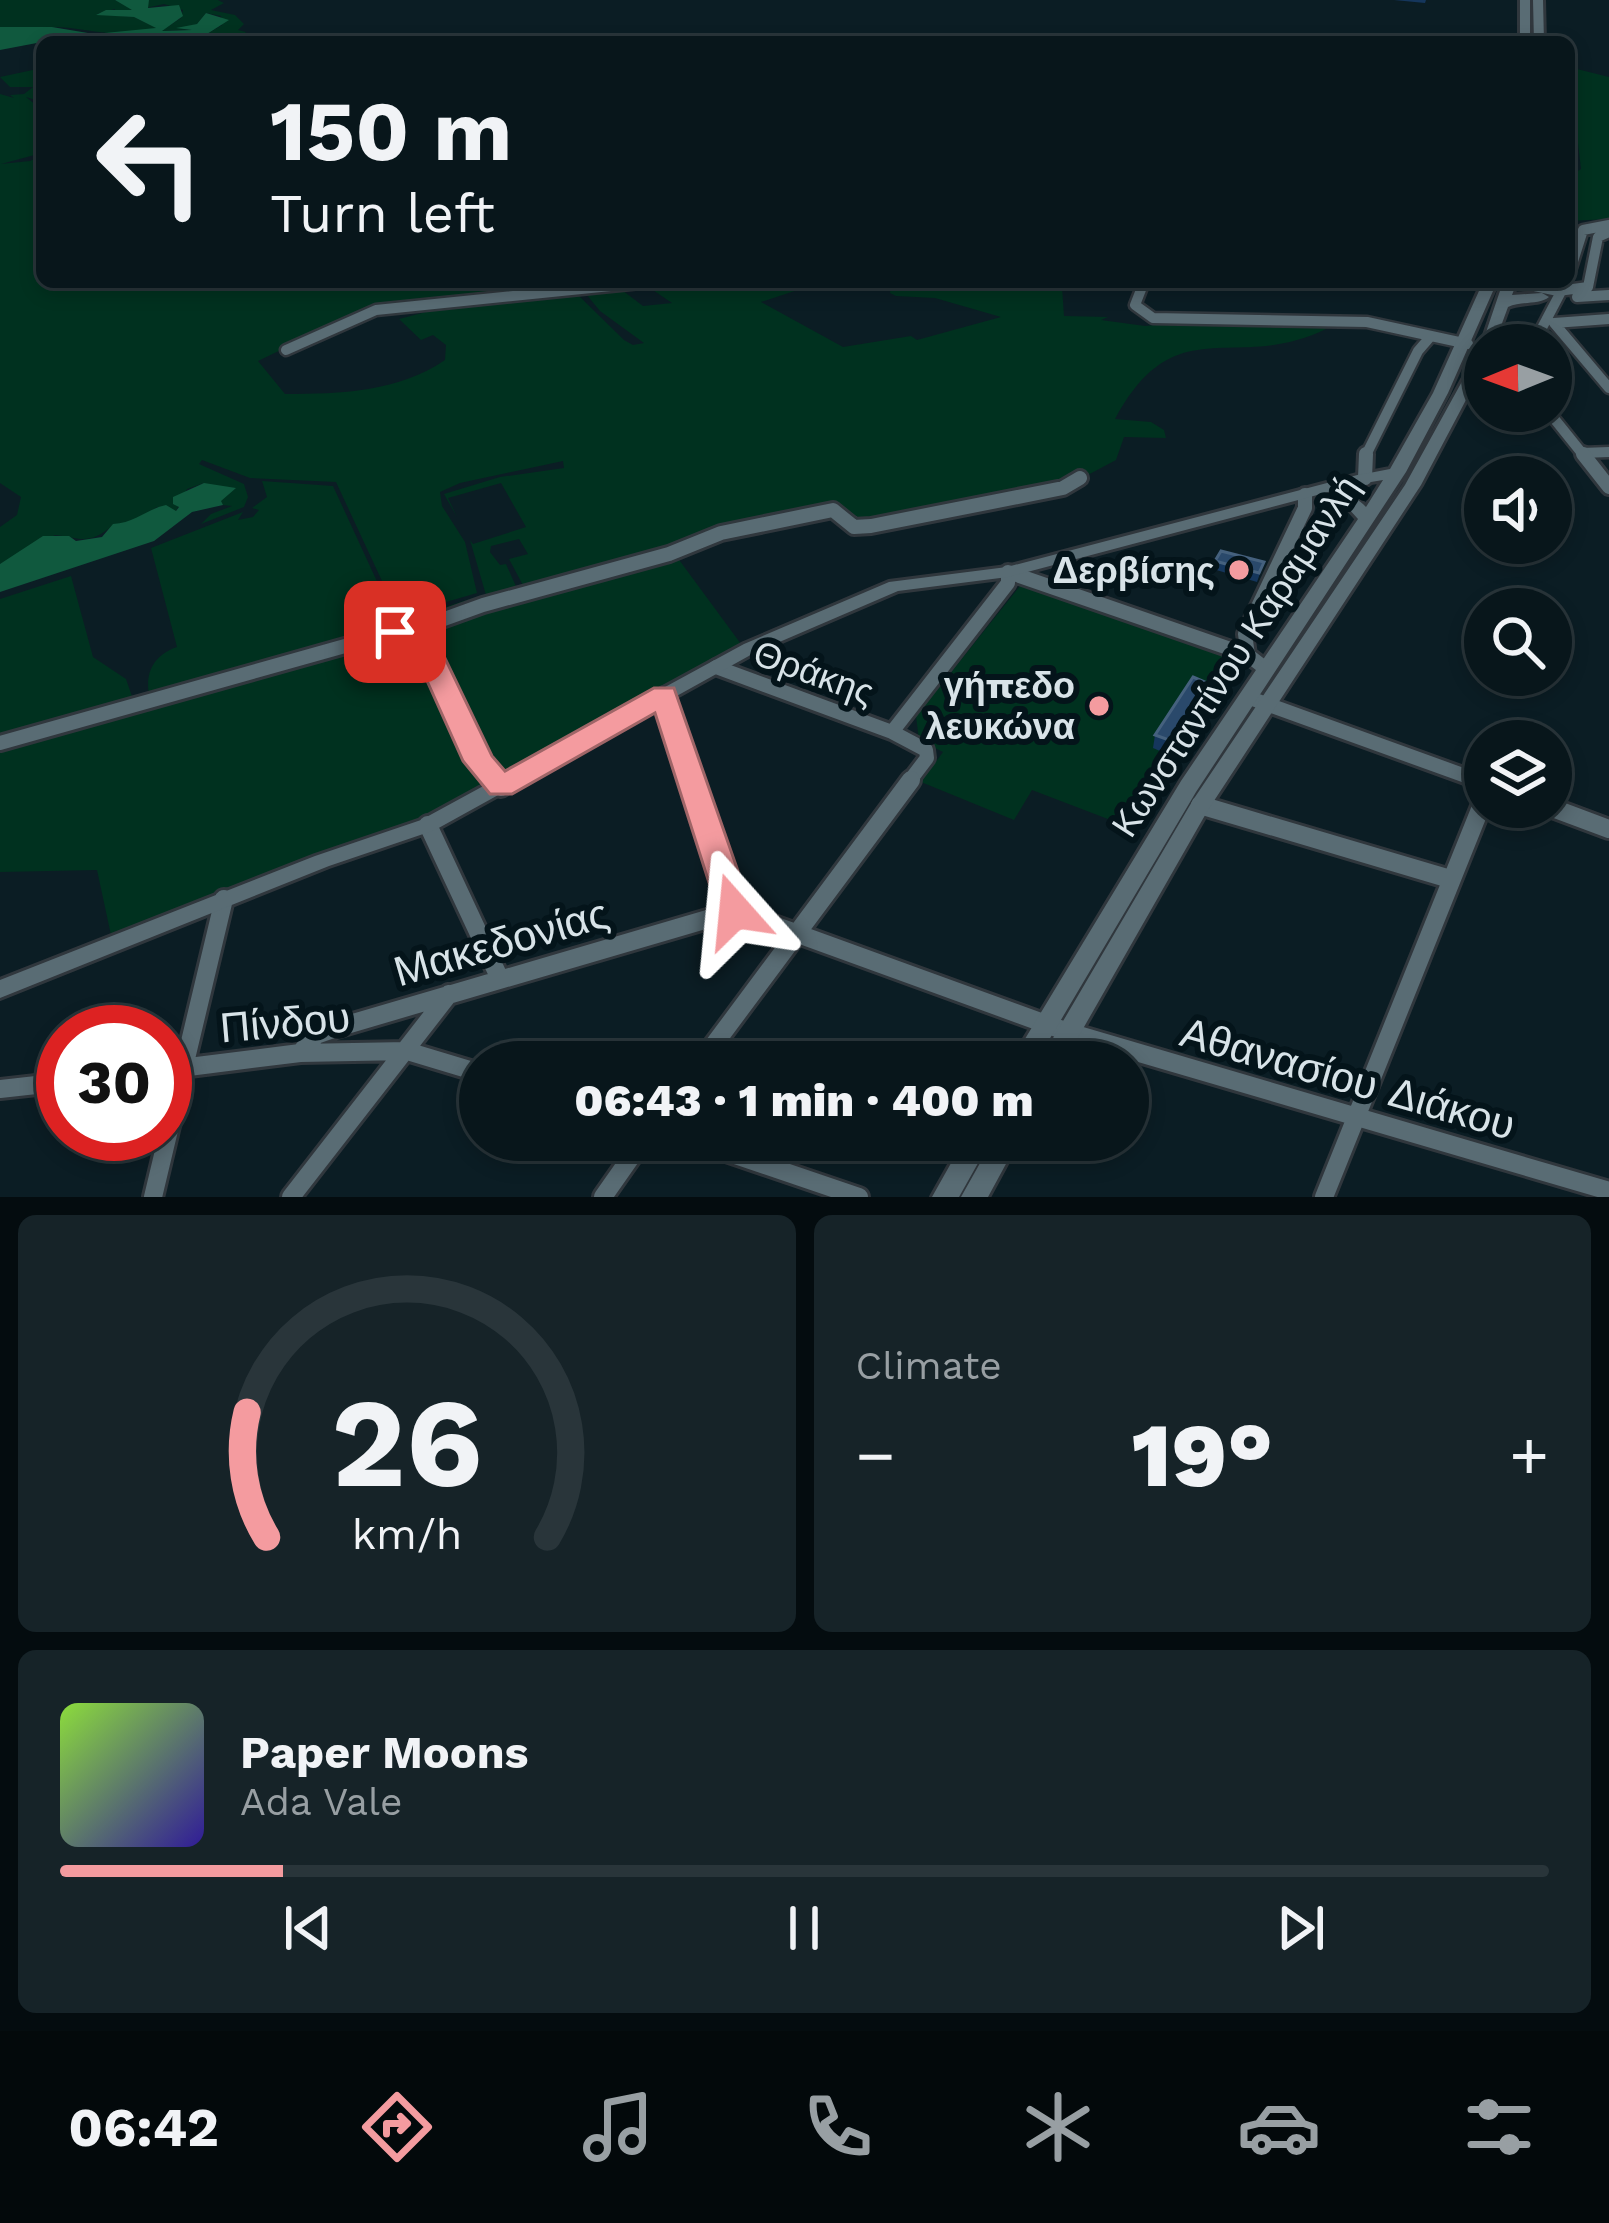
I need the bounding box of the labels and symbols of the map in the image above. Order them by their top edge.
north arrow [1464,324,1572,432]
street label: Κωνσταντίνου Καραμανλή [1103,468,1368,845]
place label: Δερβίσης [1052,550,1215,592]
marker: Δερβίσης [1226,557,1252,583]
pin [344,581,446,683]
street label: Θράκης [748,632,879,714]
place label: γήπεδο λευκώνα [925,665,1075,748]
marker: γήπεδο λευκώνα [1086,693,1112,719]
position arrow [672,848,798,974]
street label: Μακεδονίας [388,889,614,996]
street label: Πίνδου [218,992,352,1053]
speed limit sign: 30 [36,1005,192,1161]
street label: Αθανασίου Διάκου [1175,1007,1521,1150]

